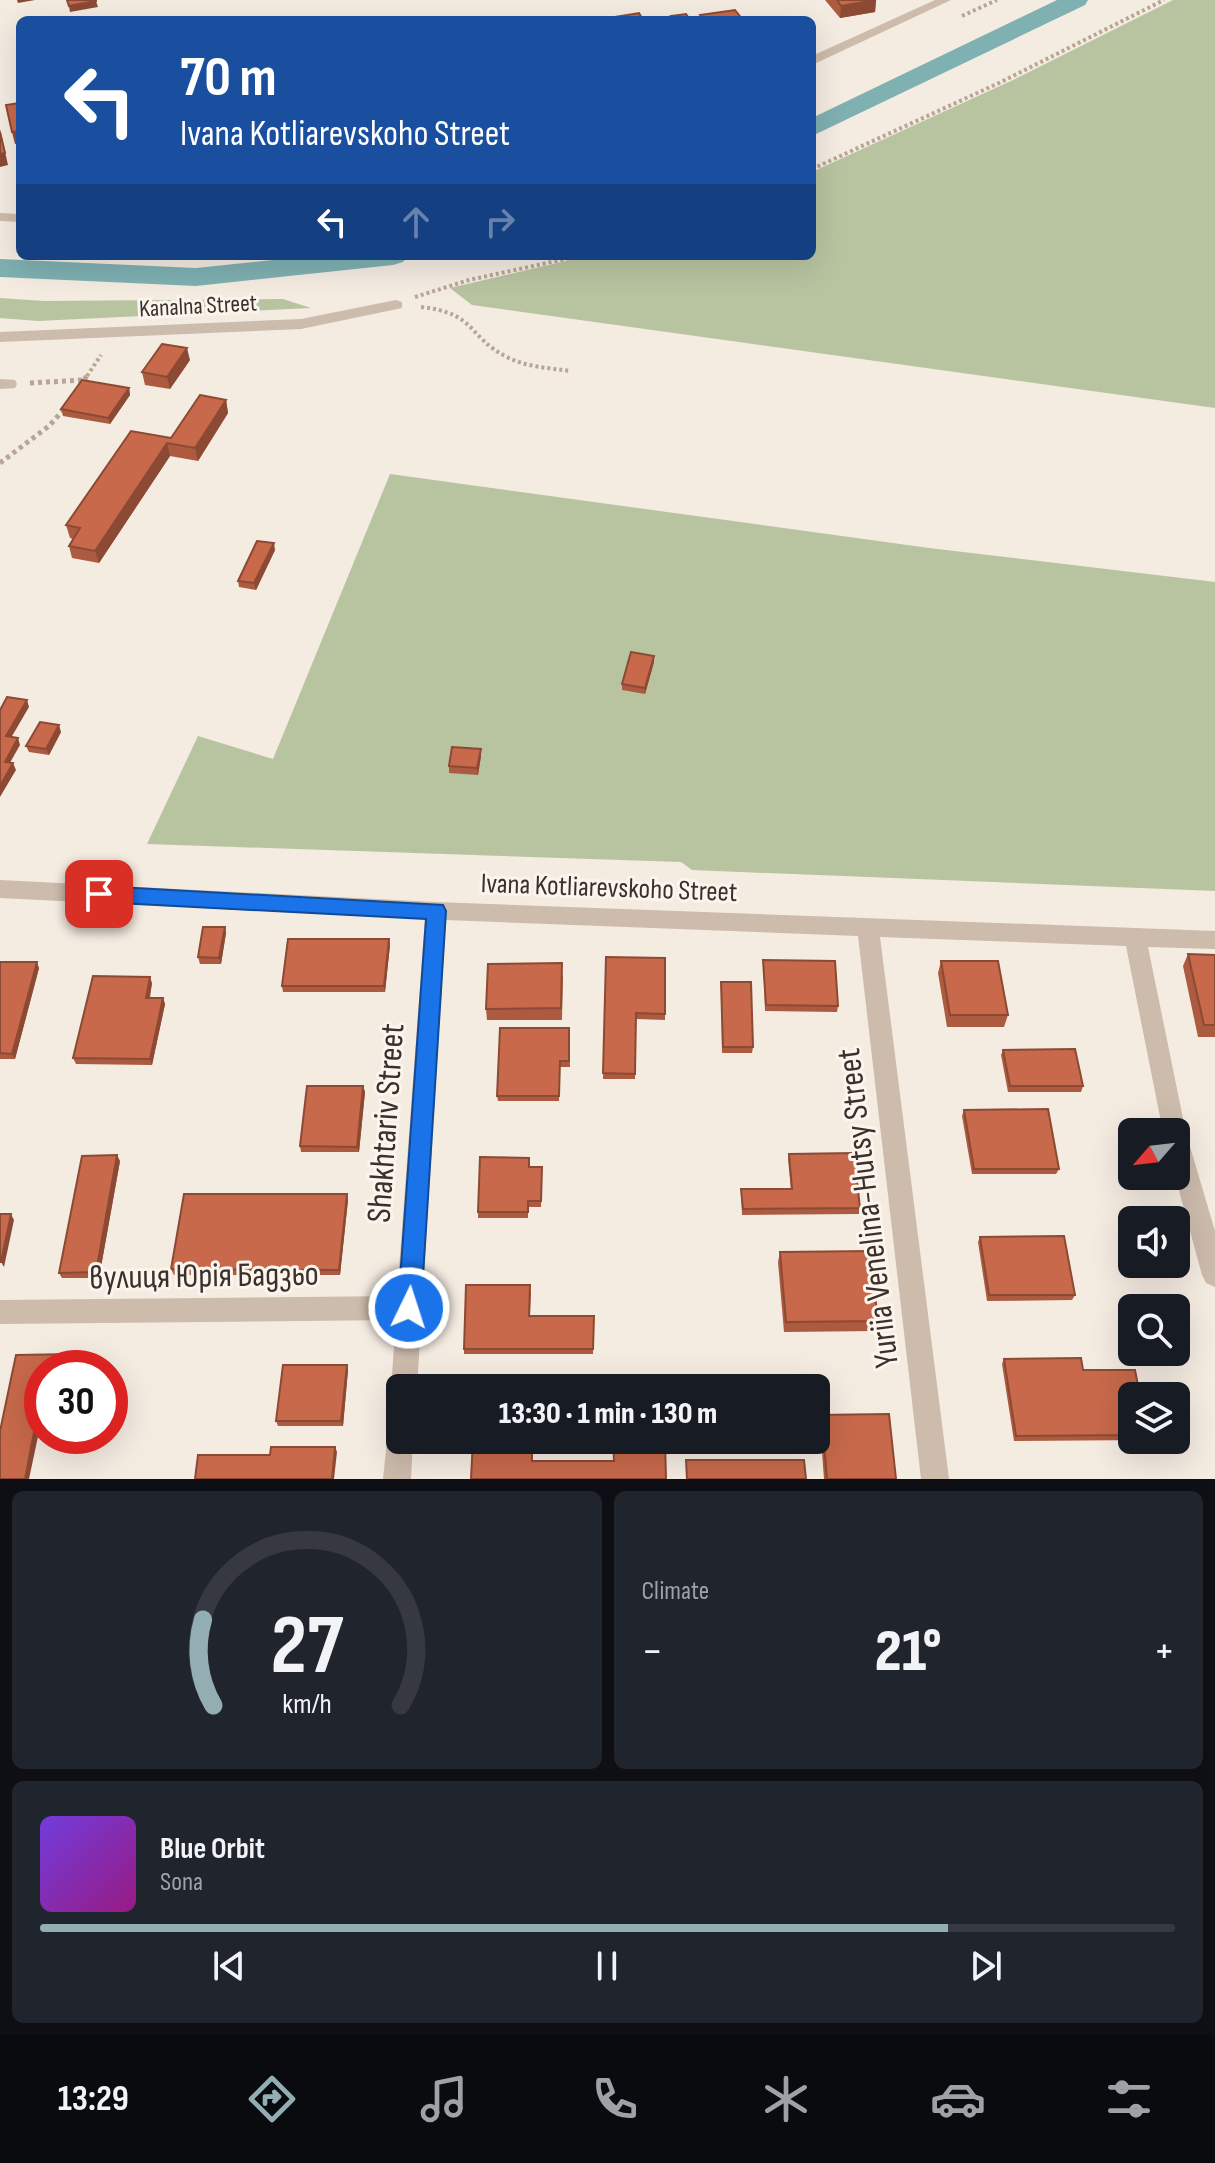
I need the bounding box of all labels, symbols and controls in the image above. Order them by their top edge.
text: 70 m [180,45,277,112]
icon: left [48,48,152,152]
text: Ivana Kotliarevskoho Street [180,113,510,156]
icon: left [310,200,354,244]
icon: ahead [394,200,438,244]
icon: right [478,200,522,244]
street label: Kanalna Street [138,288,258,324]
pin [65,860,133,928]
street label: Ivana Kotliarevskoho Street [480,867,738,909]
icon: arrive [77,872,121,916]
street label: Shakhtariv Street [359,1022,413,1224]
street label: Yuriia Venelina-Hutsy Street [828,1046,908,1370]
north arrow [1118,1118,1190,1190]
map controls [1118,1118,1190,1454]
button: sound [1118,1206,1190,1278]
street label: вулиця Юрія Бадзьо [89,1254,319,1298]
position arrow [367,1266,451,1350]
button: search [1118,1294,1190,1366]
speed limit sign: 30 [24,1350,128,1454]
button: layers [1118,1382,1190,1454]
text: 13:30 · 1 min · 130 m [499,1396,717,1432]
text: Climate [642,1576,709,1607]
text: 27 [270,1597,344,1697]
text: 21° [875,1616,942,1688]
text: − [642,1625,663,1678]
text: + [1153,1625,1175,1678]
text: km/h [282,1687,331,1722]
text: Blue Orbit [160,1831,265,1867]
text: Sona [160,1867,203,1898]
icon: previous [207,1944,251,1988]
icon: pause [585,1944,629,1988]
icon: next [964,1944,1008,1988]
icon: directions [244,2071,300,2127]
icon: music [416,2071,472,2127]
icon: phone [587,2071,643,2127]
icon: climate [758,2071,814,2127]
icon: car [930,2071,986,2127]
icon: filters [1101,2071,1157,2127]
text: 13:29 [58,2078,129,2121]

